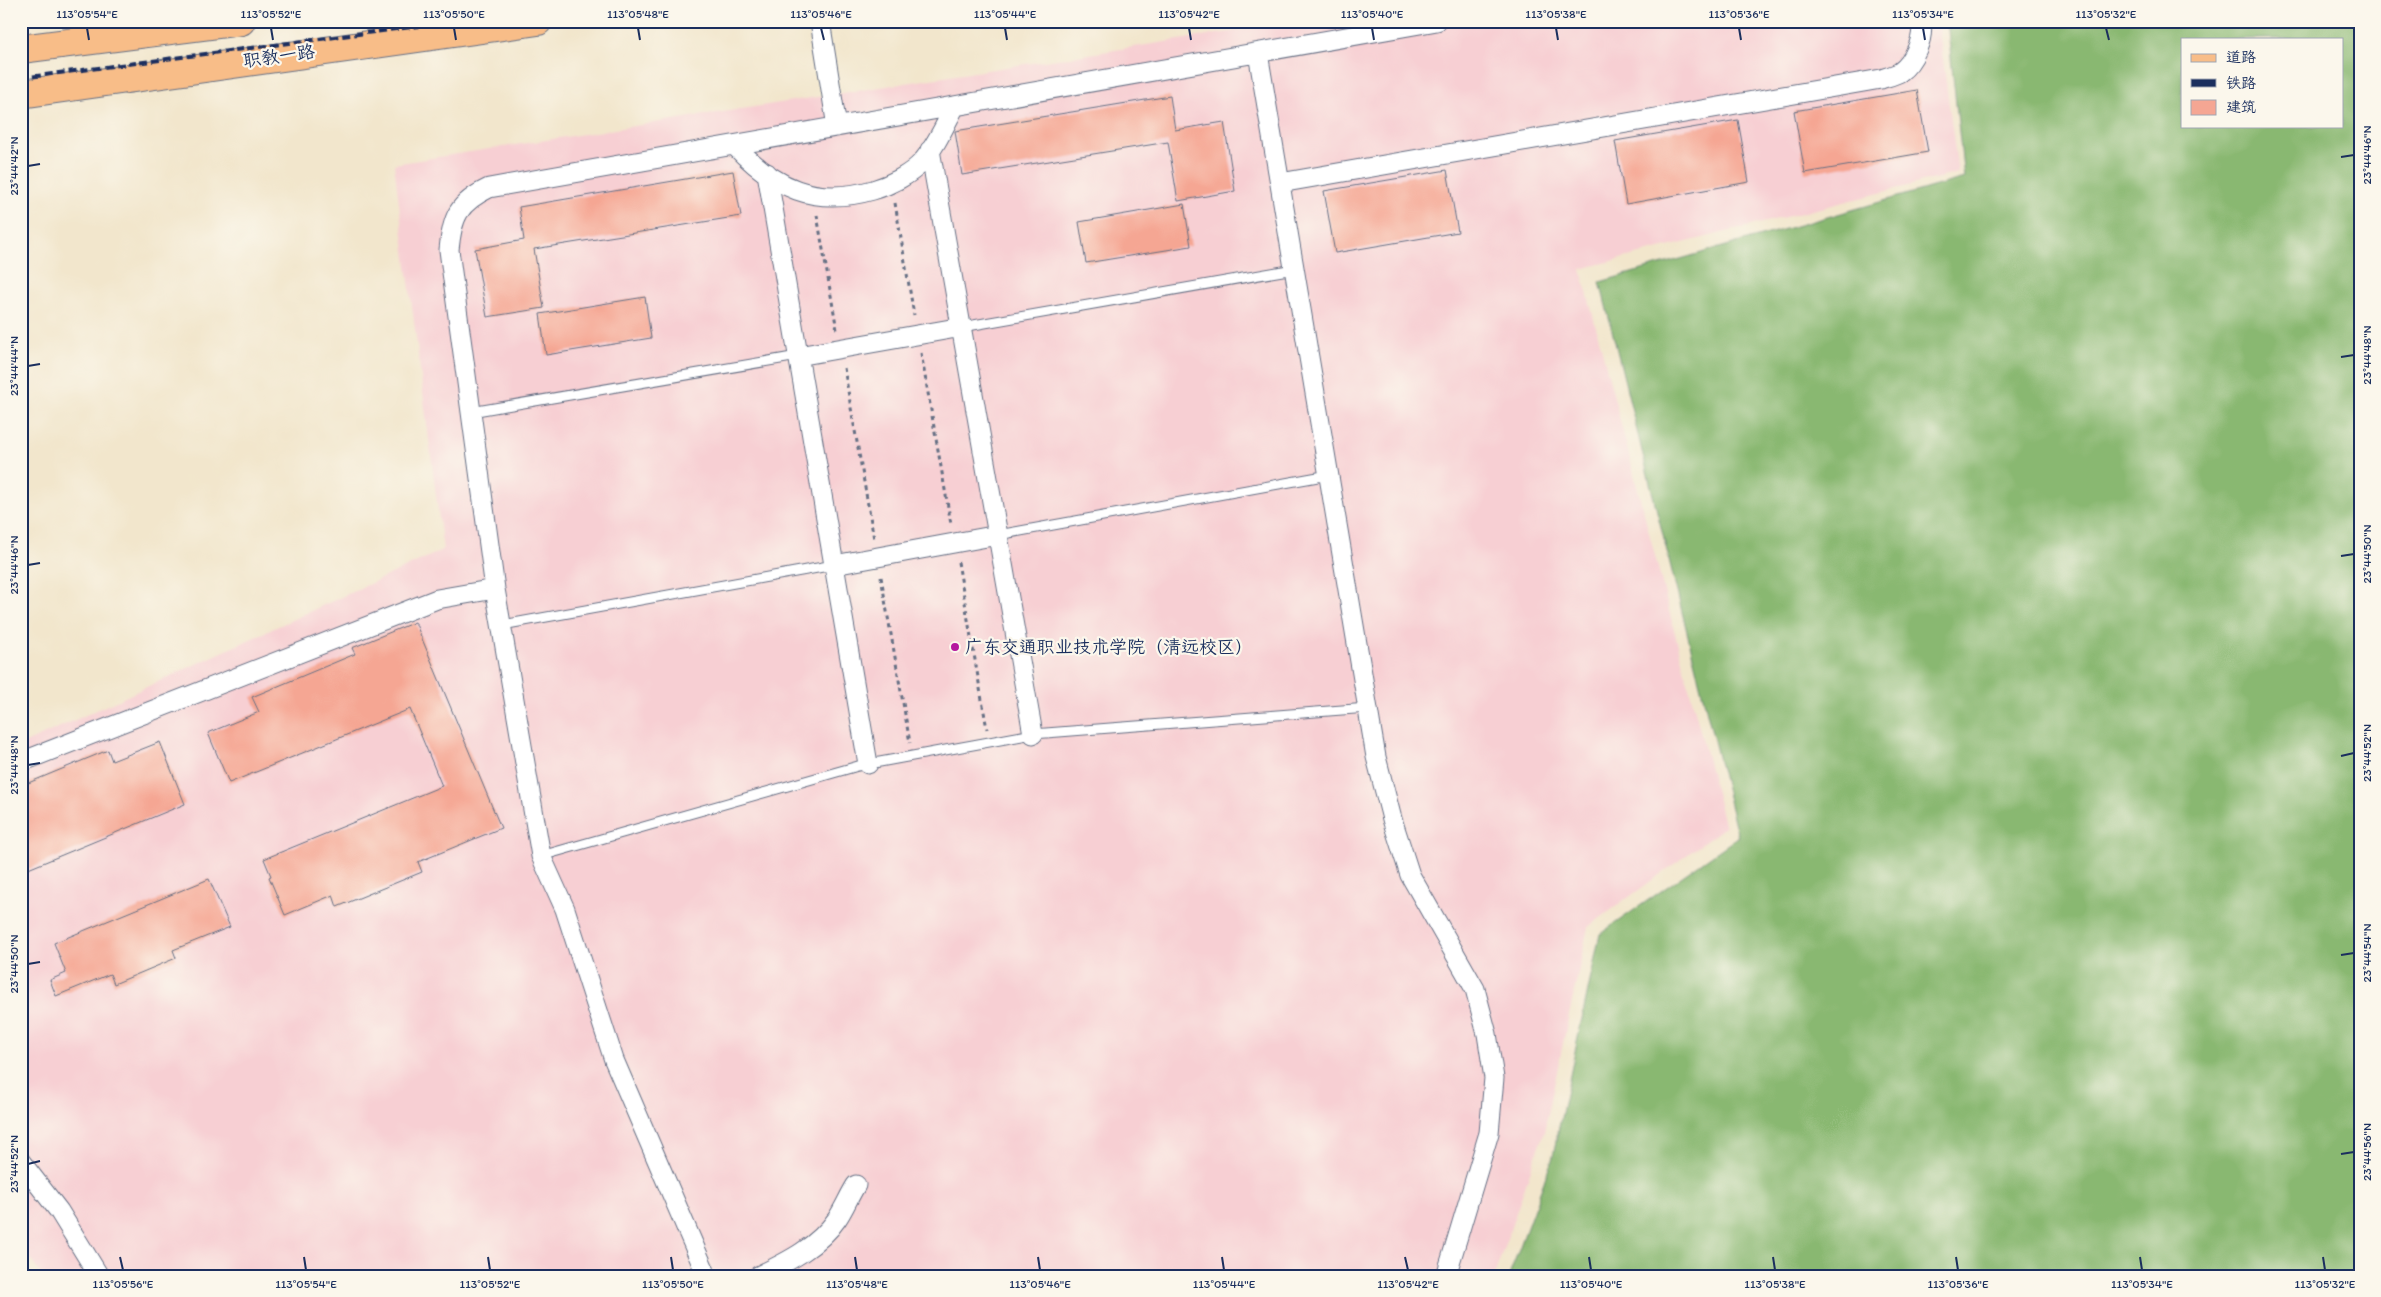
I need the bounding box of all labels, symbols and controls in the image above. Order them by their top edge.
text: 113°05'54"E [56,7,118,21]
text: 113°05'52"E [241,7,302,21]
text: 113°05'50"E [423,7,485,21]
text: 113°05'48"E [607,7,669,21]
text: 113°05'46"E [790,7,852,21]
text: 113°05'44"E [974,7,1037,21]
text: 113°05'42"E [1158,7,1220,21]
text: 113°05'40"E [1341,7,1404,21]
text: 113°05'38"E [1525,7,1587,21]
text: 113°05'36"E [1708,7,1770,21]
text: 113°05'34"E [1892,7,1954,21]
text: 113°05'32"E [2076,7,2137,21]
legend [2181,38,2344,128]
street label: 职教一路 [242,40,316,72]
text: 道路 [2226,48,2256,66]
text: 铁路 [2226,74,2256,92]
text: 建筑 [2226,98,2256,116]
text: 23°44'46"N [2360,125,2374,185]
text: 23°44'42"N [7,136,21,196]
text: 23°44'48"N [2360,325,2374,385]
text: 23°44'44"N [7,336,21,396]
text: 23°44'50"N [2360,524,2374,584]
text: 23°44'46"N [7,535,21,595]
place label: 广东交通职业技术学院（清远校区） [965,636,1253,658]
marker: 广东交通职业技术学院（清远校区） [949,641,961,653]
text: 23°44'52"N [2360,724,2374,782]
text: 23°44'48"N [7,735,21,795]
text: 23°44'54"N [2360,923,2374,983]
text: 23°44'50"N [7,934,21,994]
text: 23°44'56"N [2360,1123,2374,1181]
text: 23°44'52"N [7,1135,21,1193]
text: 113°05'56"E [93,1277,154,1291]
text: 113°05'54"E [275,1277,337,1291]
text: 113°05'52"E [460,1277,521,1291]
text: 113°05'50"E [642,1277,704,1291]
text: 113°05'48"E [826,1277,888,1291]
text: 113°05'46"E [1009,1277,1071,1291]
text: 113°05'44"E [1193,1277,1256,1291]
text: 113°05'42"E [1377,1277,1439,1291]
text: 113°05'40"E [1560,1277,1623,1291]
text: 113°05'38"E [1744,1277,1806,1291]
text: 113°05'36"E [1927,1277,1989,1291]
text: 113°05'34"E [2111,1277,2173,1291]
text: 113°05'32"E [2295,1277,2356,1291]

